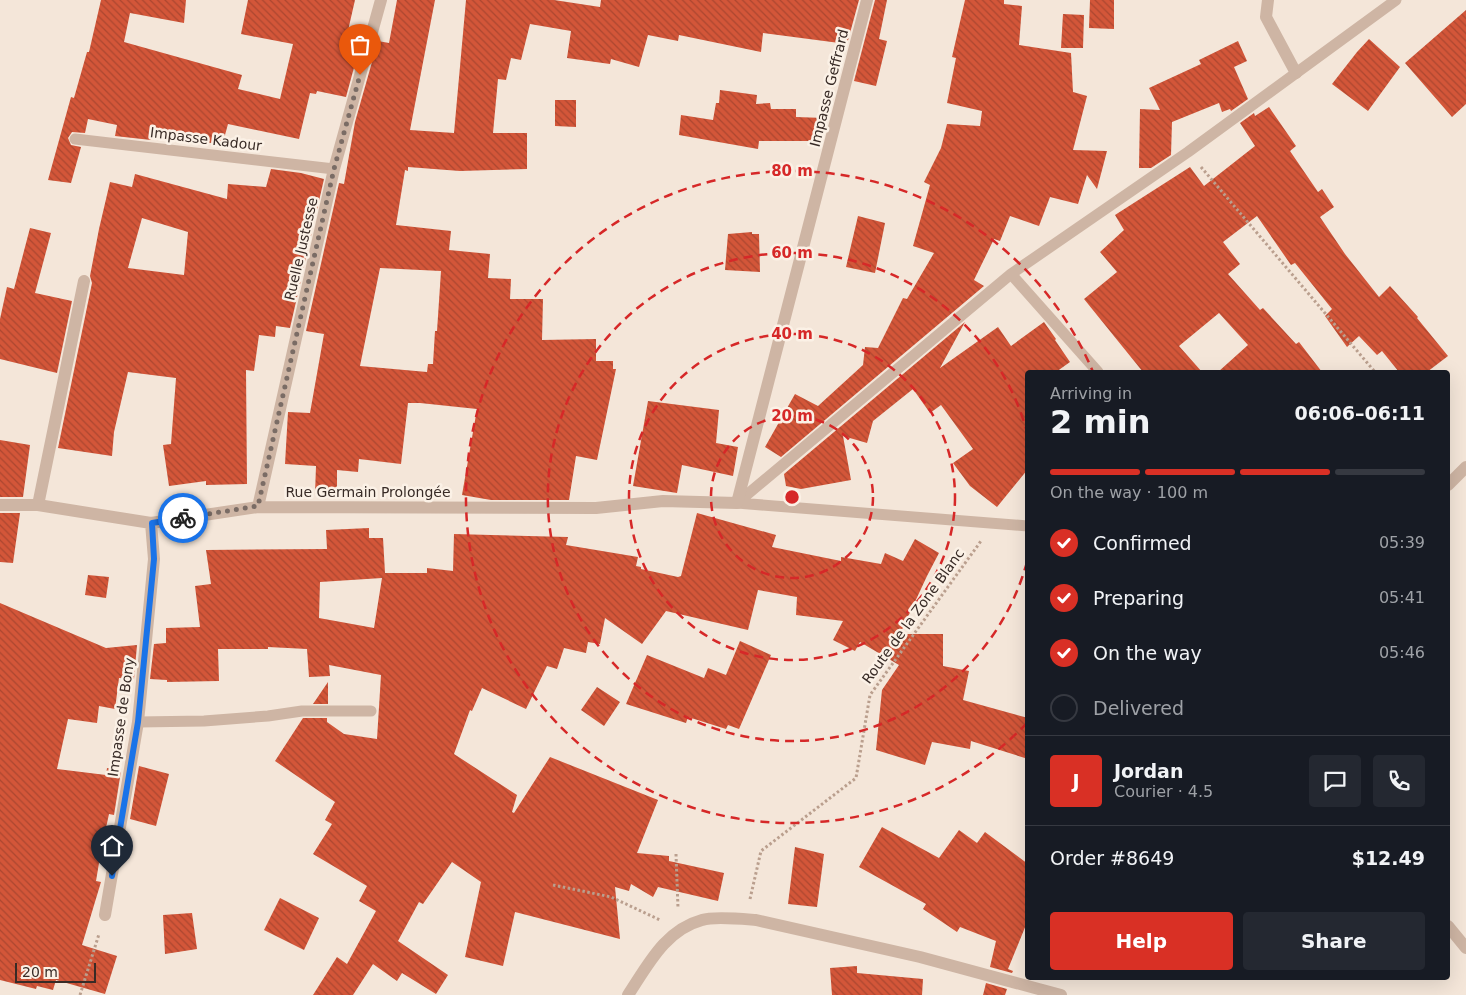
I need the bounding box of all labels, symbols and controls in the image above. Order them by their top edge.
pin [339,24,381,75]
street label: Impasse Geffrard [807,27,851,149]
icon: bag [346,31,374,59]
street label: Impasse Kadour [149,124,263,154]
text: 80 m [771,162,813,180]
street label: Ruelle Justesse [281,196,321,302]
text: 60 m [771,244,813,262]
text: 40 m [771,325,813,343]
text: Arriving in [1050,384,1132,403]
text: 06:06–06:11 [1295,402,1425,424]
text: 2 min [1050,403,1151,441]
text: 20 m [771,407,813,425]
text: On the way · 100 m [1050,483,1208,502]
street label: Rue Germain Prolongée [285,484,451,500]
centre of rings [783,488,801,506]
courier [158,493,208,543]
icon: bike [169,504,197,532]
icon: check [1050,529,1078,557]
text: Confirmed [1093,532,1192,554]
text: 05:39 [1379,533,1425,552]
street label: Route de la Zone Blanc [859,545,967,687]
icon: check [1050,584,1078,612]
text: Preparing [1093,587,1184,609]
text: 05:41 [1379,588,1425,607]
icon: check [1050,639,1078,667]
text: On the way [1093,642,1202,664]
text: 05:46 [1379,643,1425,662]
street label: Impasse de Bony [105,656,137,778]
text: Delivered [1093,697,1184,719]
button: chat [1309,755,1361,807]
button: phone [1373,755,1425,807]
text: Jordan [1114,760,1183,782]
text: J [1072,770,1080,792]
text: Courier · 4.5 [1114,782,1213,801]
pin [91,825,133,876]
icon: home [98,832,126,860]
text: Order #8649 [1050,847,1174,869]
text: $12.49 [1352,847,1425,869]
button: Help [1050,912,1233,970]
button: Share [1243,912,1425,970]
scale bar [15,960,96,983]
text: 20 m [22,964,58,980]

